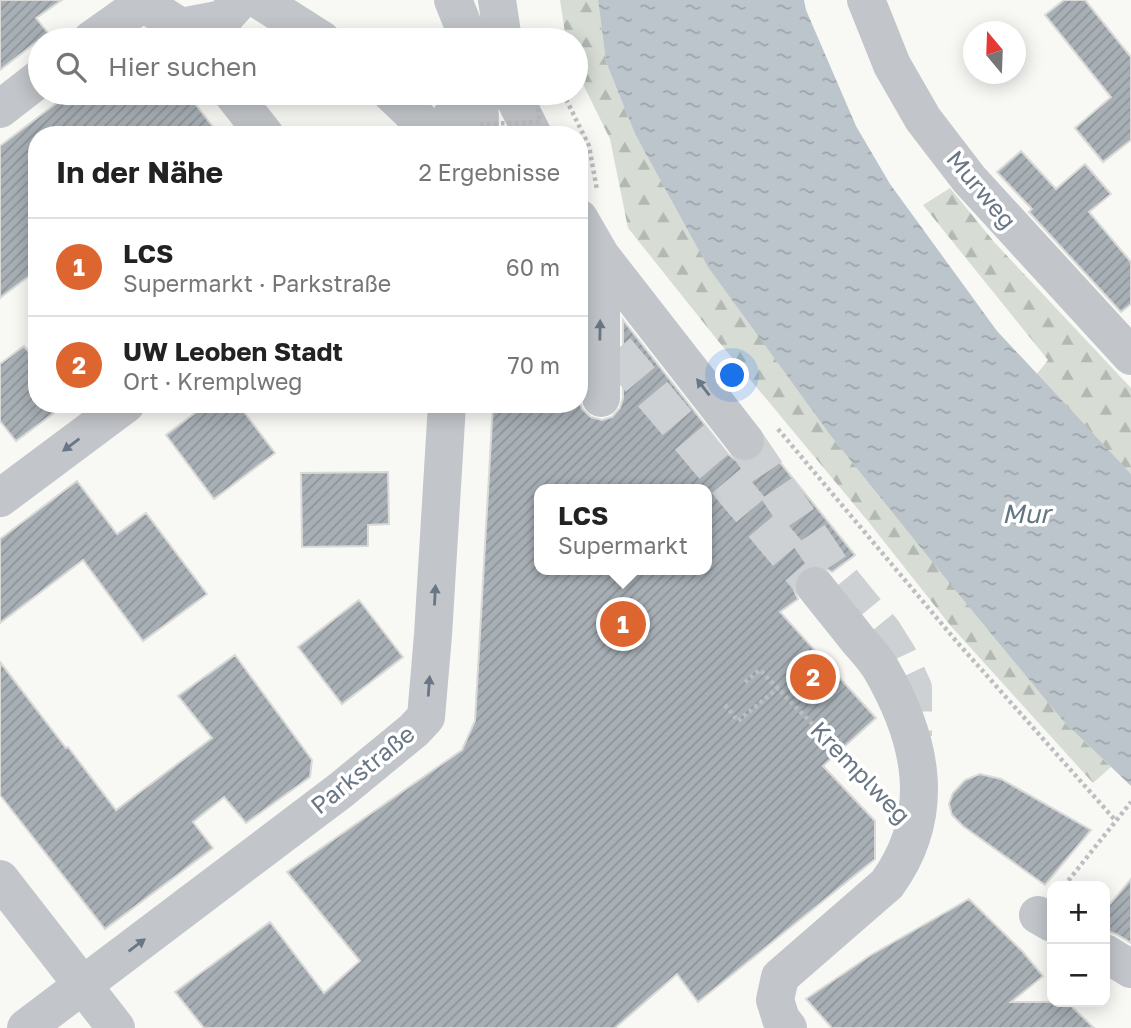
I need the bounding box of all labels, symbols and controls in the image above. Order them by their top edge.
north arrow [963,21,1026,84]
search box [28,28,588,105]
icon: search [52,48,90,86]
text: Hier suchen [108,51,257,82]
street label: Murweg [941,144,1023,234]
text: In der Nähe [56,154,223,190]
text: 2 Ergebnisse [418,158,560,186]
text: LCS [123,238,173,269]
text: 1 [73,253,85,281]
text: 60 m [506,253,560,281]
text: Supermarkt · Parkstraße [123,269,391,297]
one-way arrow [595,319,606,341]
text: UW Leoben Stadt [123,336,343,367]
text: 2 [72,351,86,379]
text: 70 m [507,351,560,379]
your location [715,358,749,392]
text: Ort · Kremplweg [123,367,303,395]
one-way arrow [696,379,711,397]
one-way arrow [62,438,80,452]
popup [534,484,712,575]
water label: Mur [1002,498,1054,529]
text: LCS [558,500,608,531]
text: Supermarkt [558,531,688,559]
one-way arrow [430,584,441,606]
pin: 1 [600,598,646,650]
pin: 2 [790,651,836,703]
one-way arrow [424,675,435,697]
street label: Kremplweg [805,715,917,829]
street label: Parkstraße [304,718,420,819]
map controls [1047,881,1110,1007]
button: + [1047,881,1110,944]
one-way arrow [128,937,146,952]
button: − [1047,944,1110,1007]

